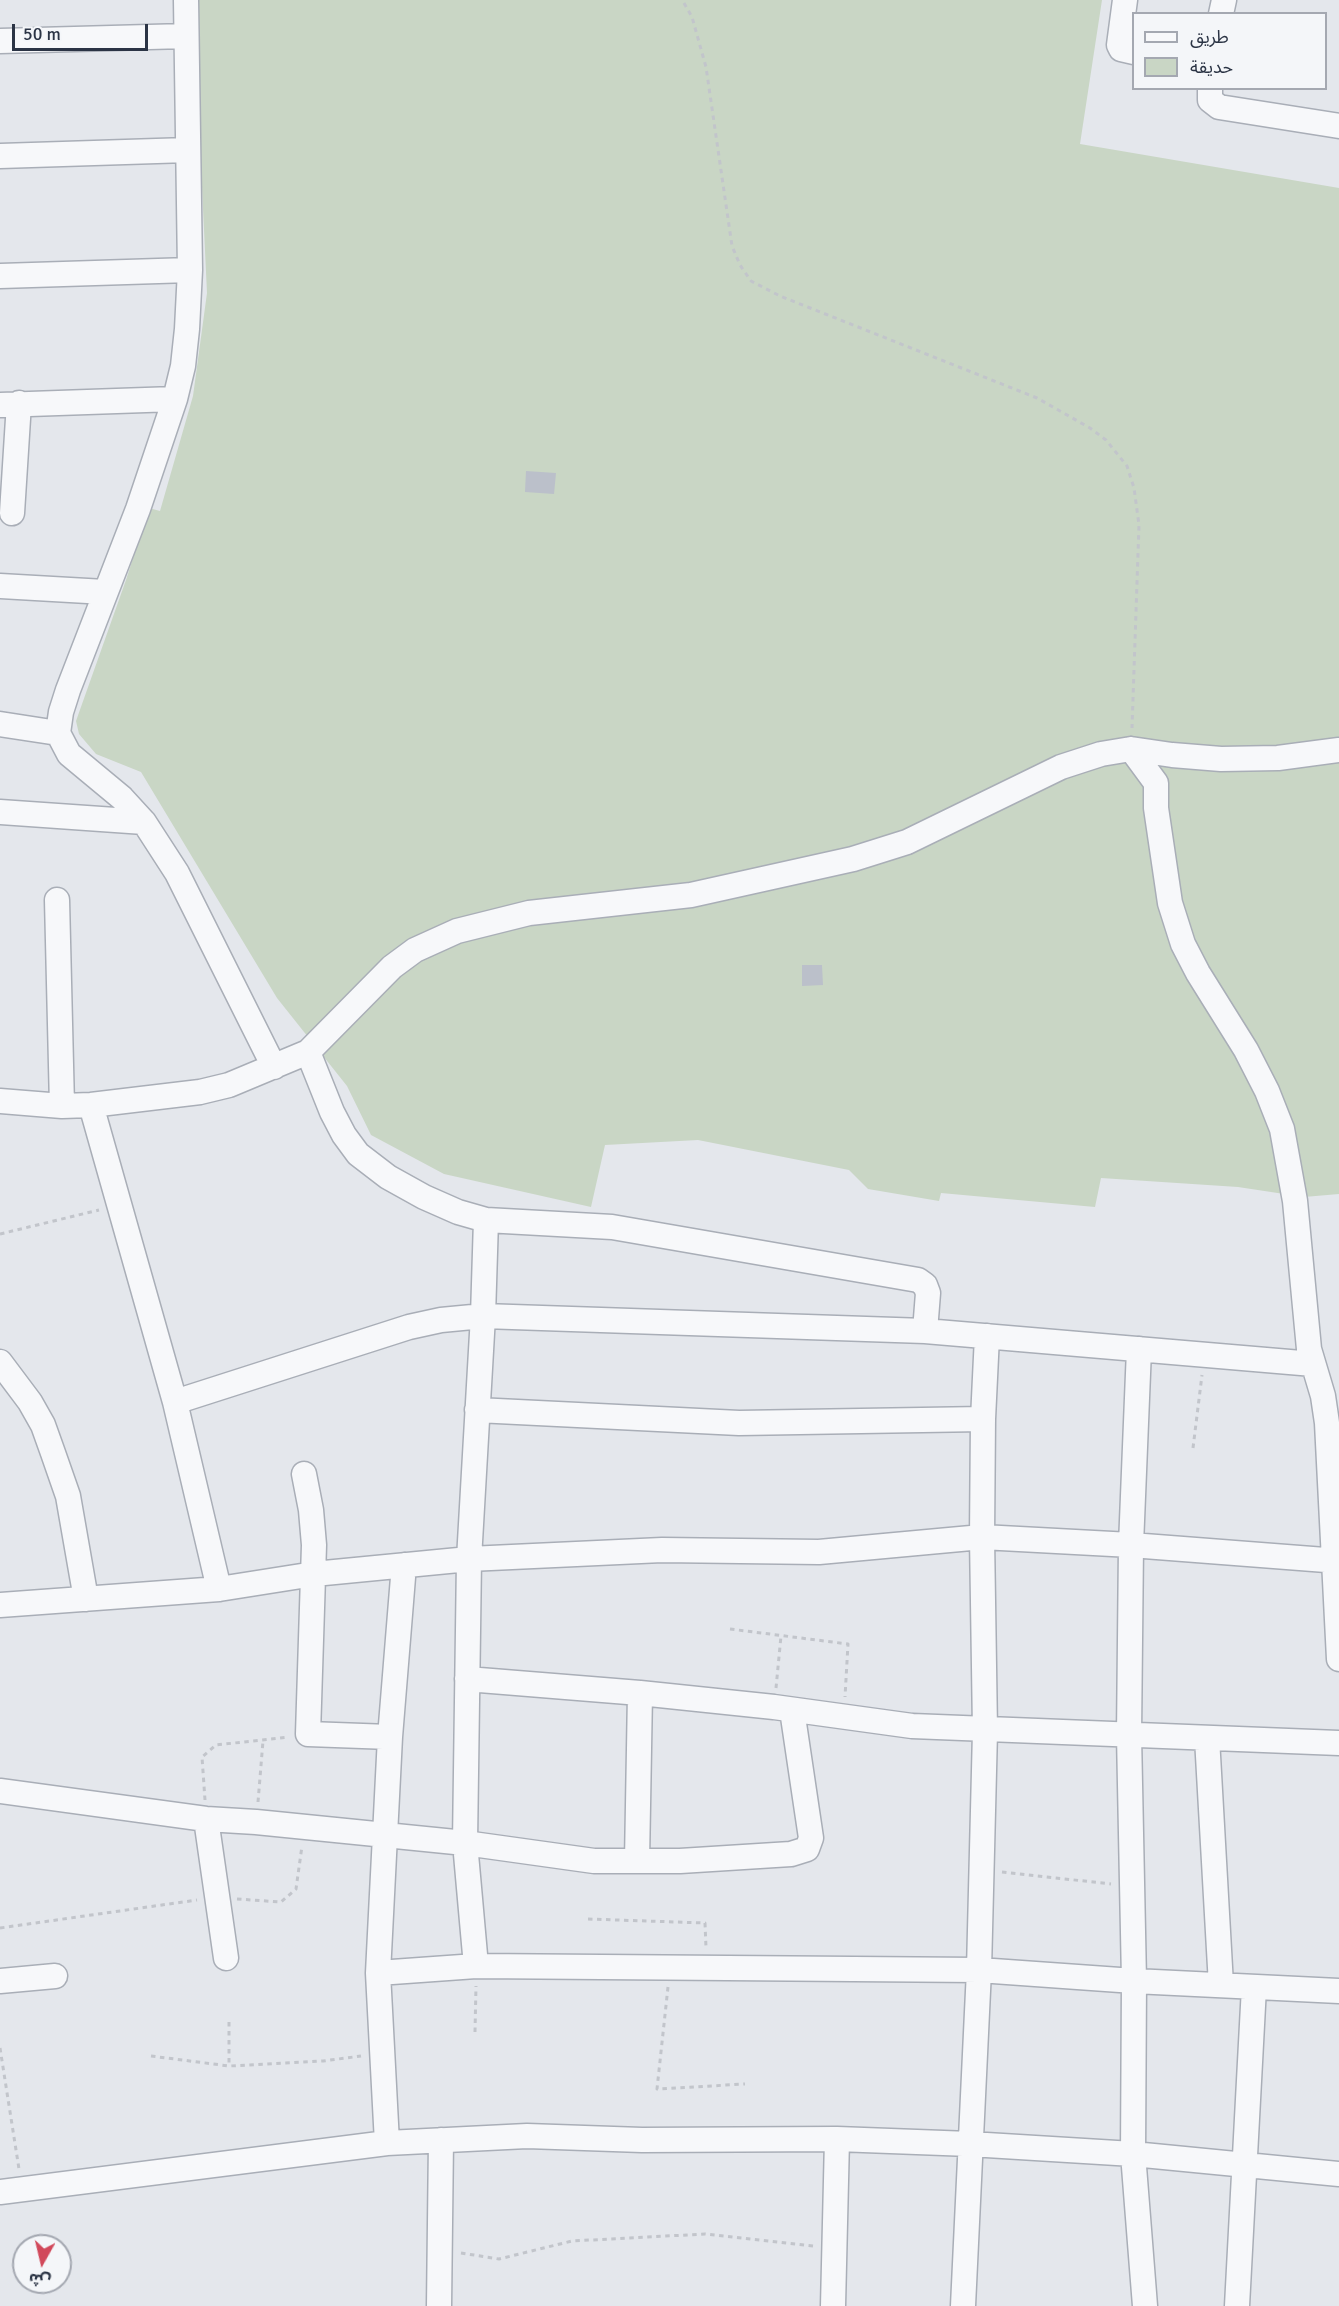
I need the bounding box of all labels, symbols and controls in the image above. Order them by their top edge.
scale bar [15,12,152,50]
legend [1132,12,1327,90]
text: 50 m [23,23,61,45]
text: طريق [1190,26,1229,48]
text: حديقة [1190,56,1233,78]
north arrow [12,2234,72,2294]
text: ش [28,2268,52,2291]

